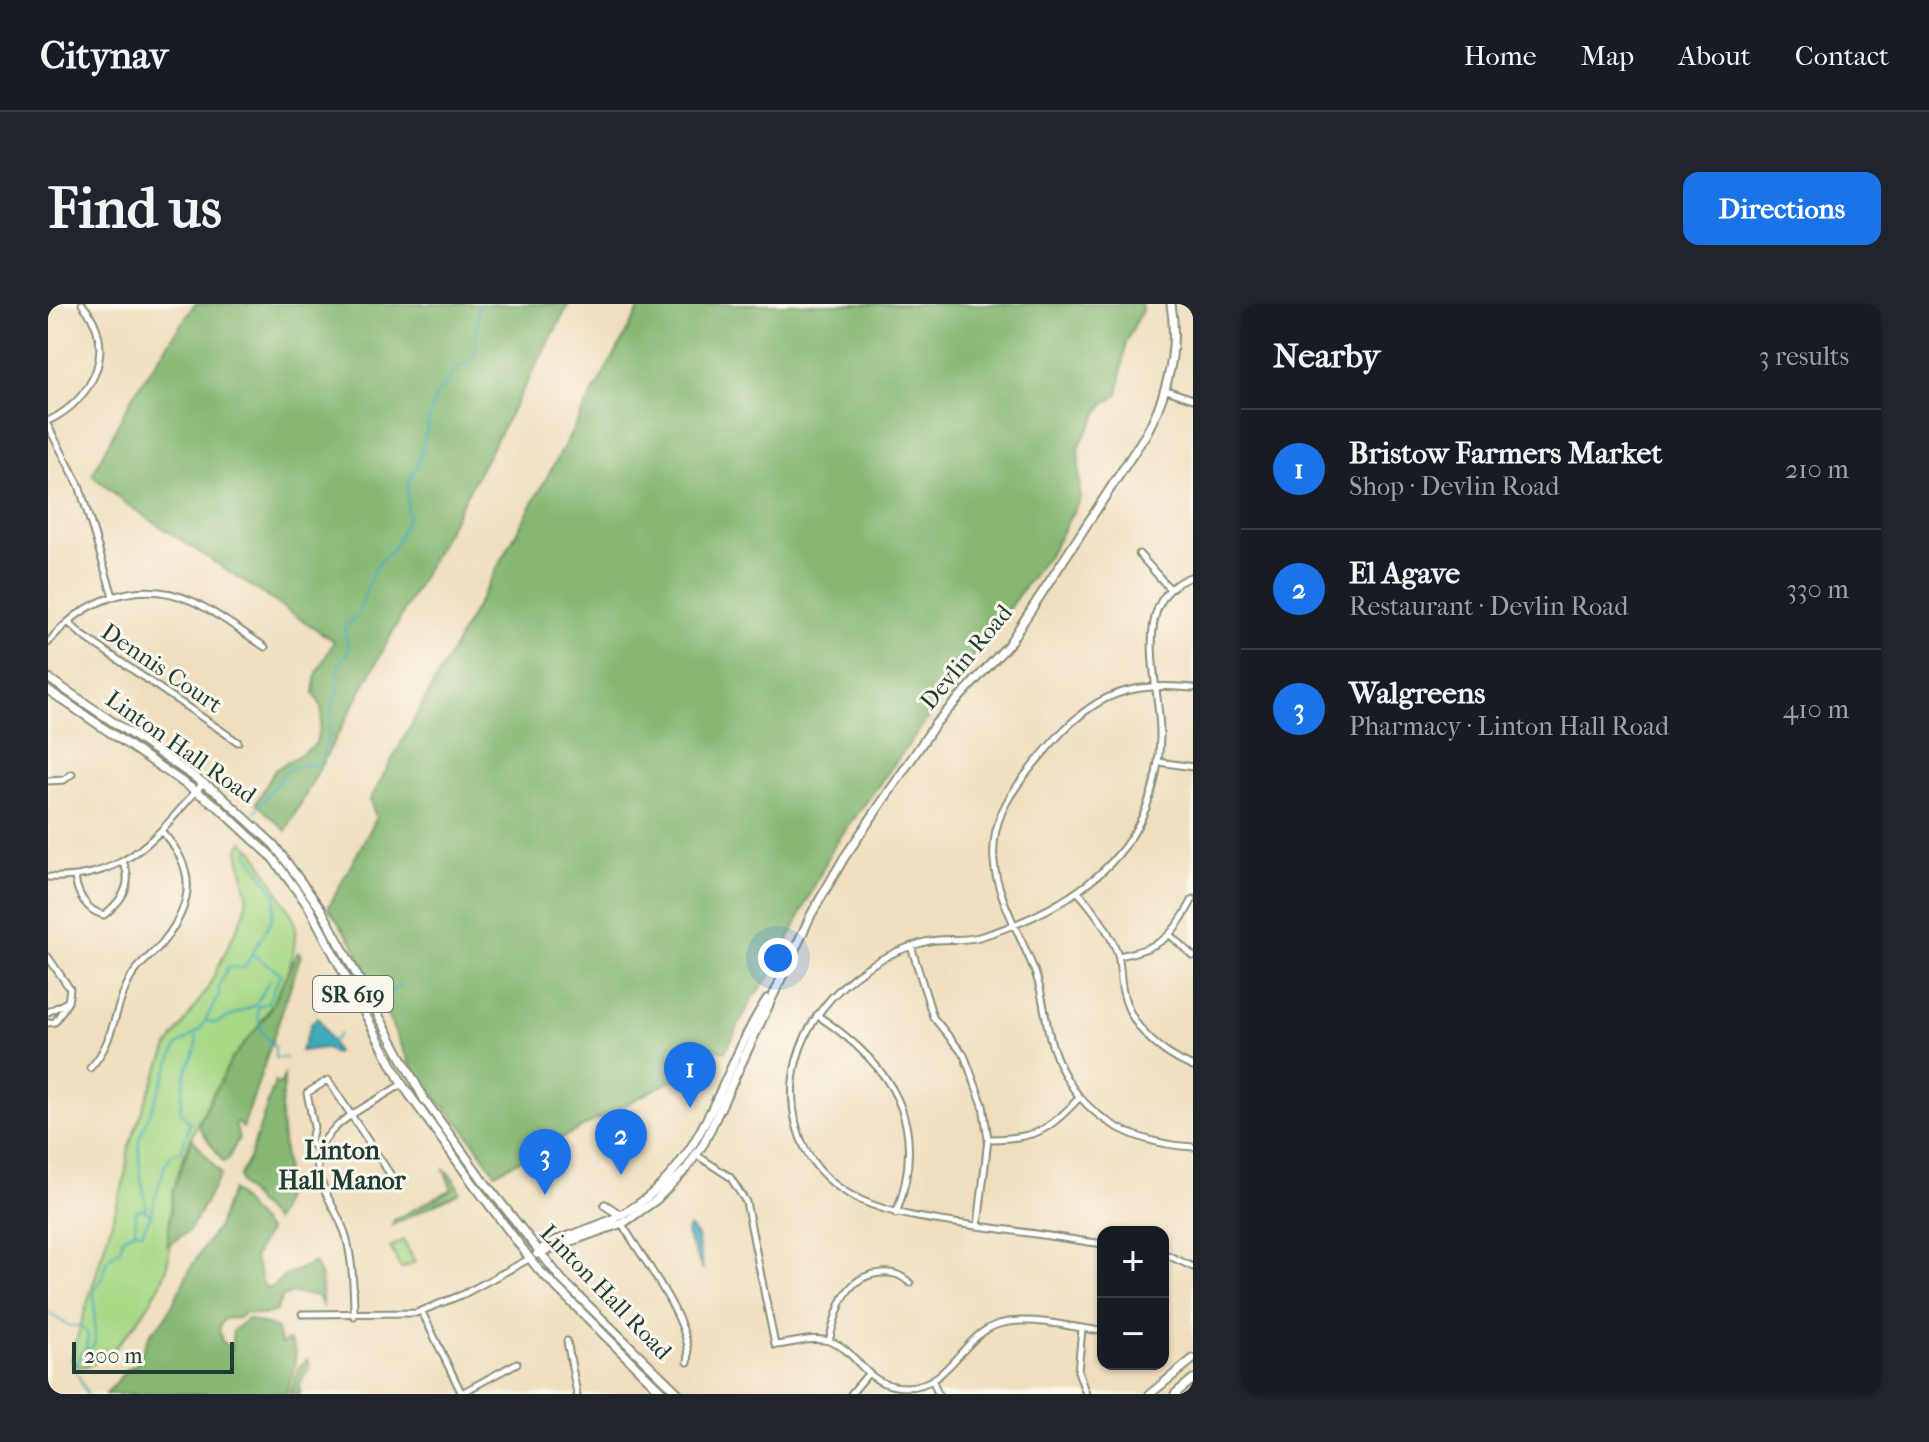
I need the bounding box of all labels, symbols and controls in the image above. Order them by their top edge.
text: Citynav [40,33,168,78]
text: Home [1464,39,1537,72]
text: Map [1581,39,1634,72]
text: About [1678,39,1751,72]
text: Contact [1795,39,1889,72]
button: Directions [1683,172,1881,245]
text: Find us [48,176,222,241]
text: Nearby [1273,336,1380,376]
text: 3 results [1759,341,1849,372]
text: Bristow Farmers Market [1349,436,1662,471]
text: 1 [1294,454,1304,485]
text: 210 m [1785,454,1849,485]
text: Shop · Devlin Road [1349,471,1559,502]
text: El Agave [1349,556,1460,591]
text: 2 [1292,574,1306,605]
text: 330 m [1786,574,1849,605]
text: Restaurant · Devlin Road [1349,591,1628,622]
street label: Devlin Road [914,598,1018,715]
street label: Dennis Court [96,617,228,719]
text: Walgreens [1349,676,1485,711]
street label: Linton Hall Road [101,685,262,810]
text: 3 [1294,694,1304,725]
text: 410 m [1783,694,1849,725]
text: Pharmacy · Linton Hall Road [1349,711,1669,742]
your location [758,938,798,978]
road number: SR 619 [313,976,393,1012]
pin: 1 [664,1042,716,1108]
pin: 2 [595,1109,647,1175]
pin: 3 [519,1129,571,1195]
district label: Linton Hall Manor [278,1135,407,1196]
street label: Linton Hall Road [534,1219,678,1366]
map controls [1097,1226,1169,1370]
button: + [1097,1226,1169,1298]
button: − [1097,1298,1169,1370]
scale bar [72,1338,234,1374]
text: 200 m [84,1343,143,1369]

